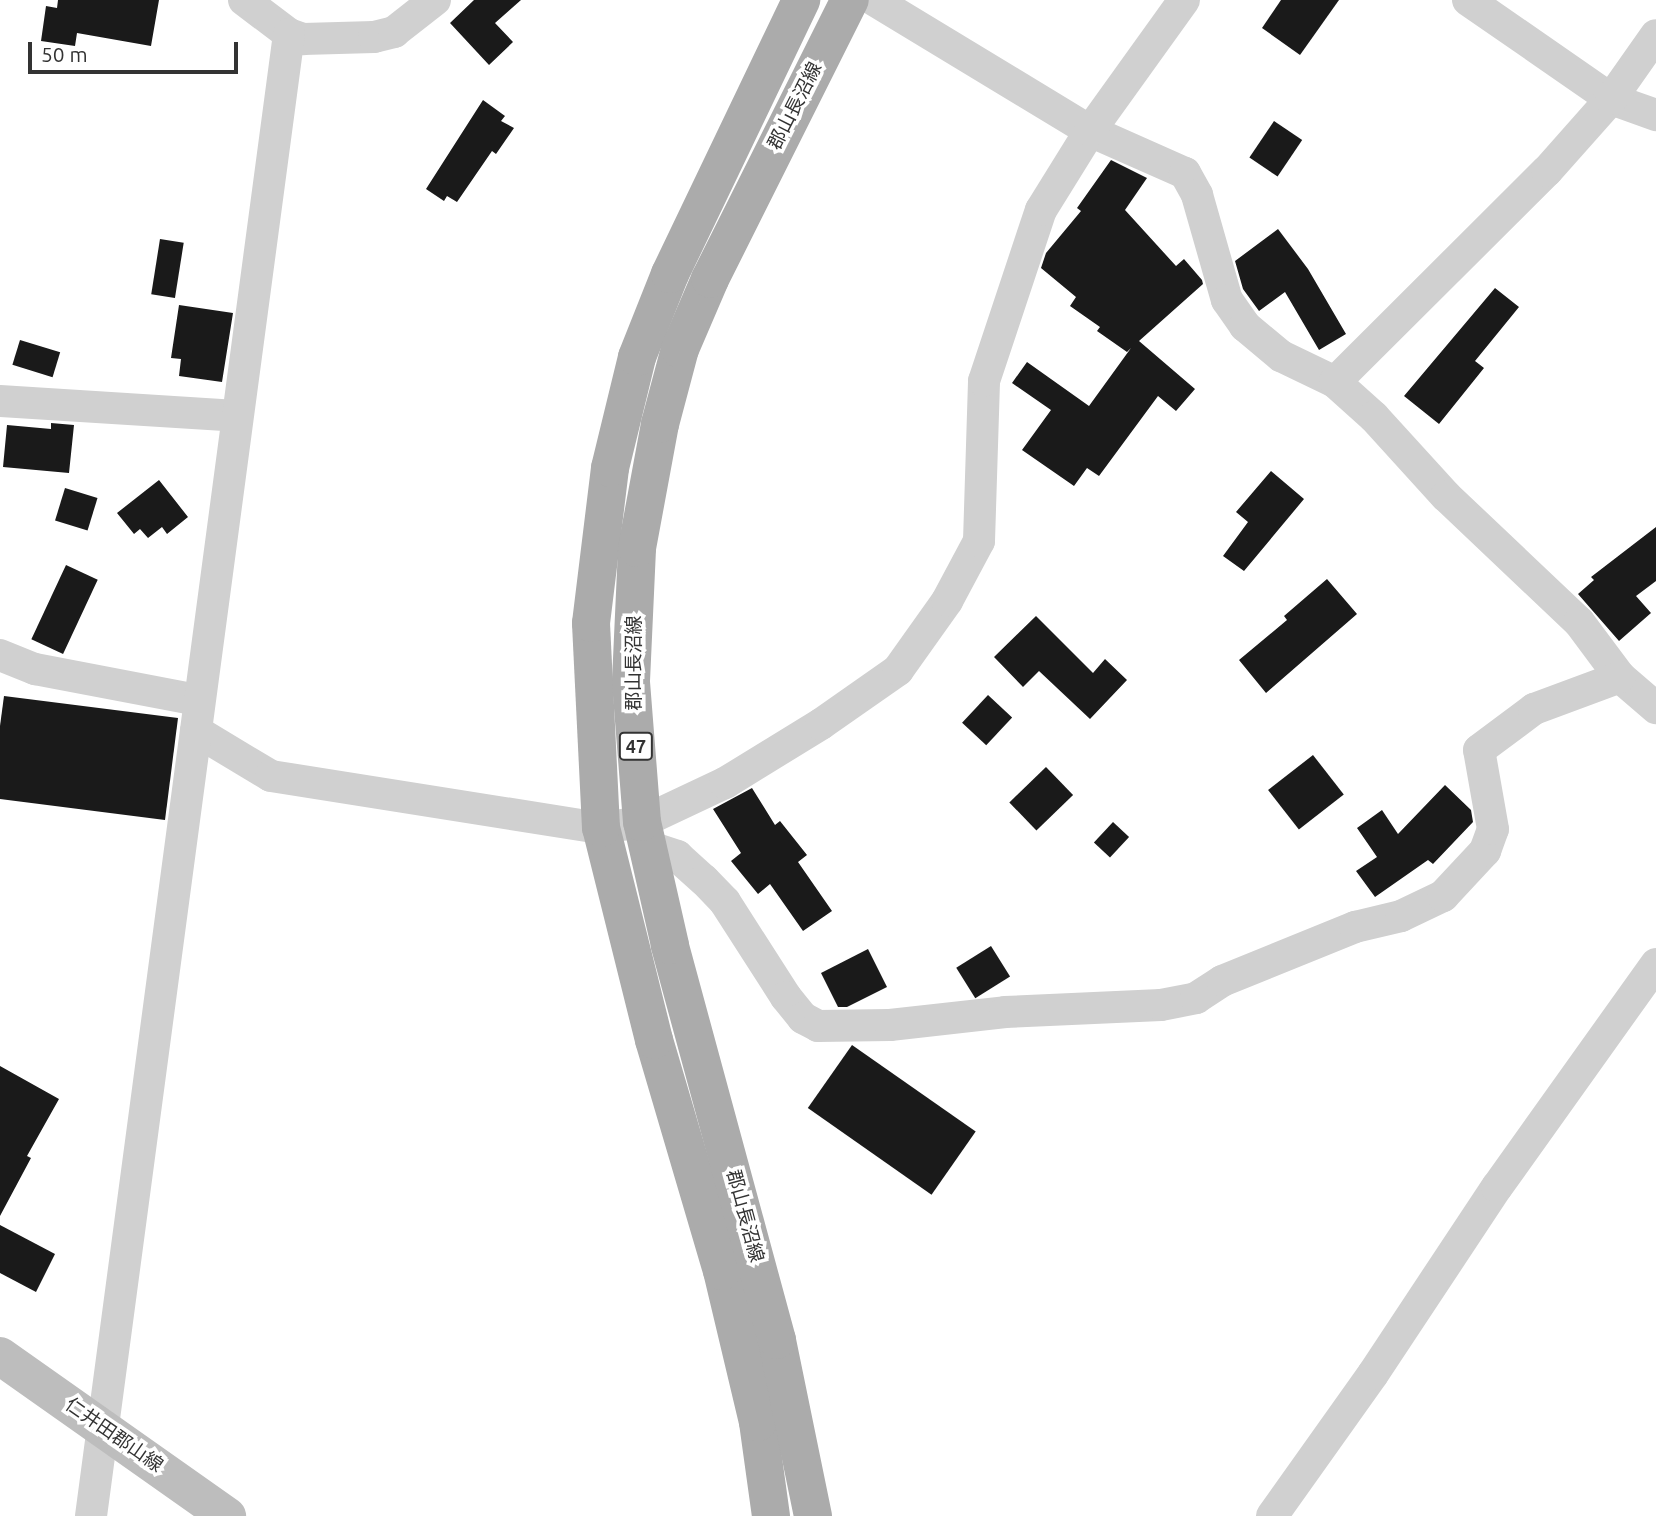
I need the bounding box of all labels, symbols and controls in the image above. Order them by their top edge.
scale bar [32,28,242,72]
text: 50 m [41,42,88,66]
street label: 郡山長沼線 [763,59,827,153]
street label: 郡山長沼線 [623,616,645,710]
road number: 47 [618,732,654,760]
street label: 郡山長沼線 [722,1167,768,1265]
street label: 仁井田郡山線 [61,1393,167,1477]

